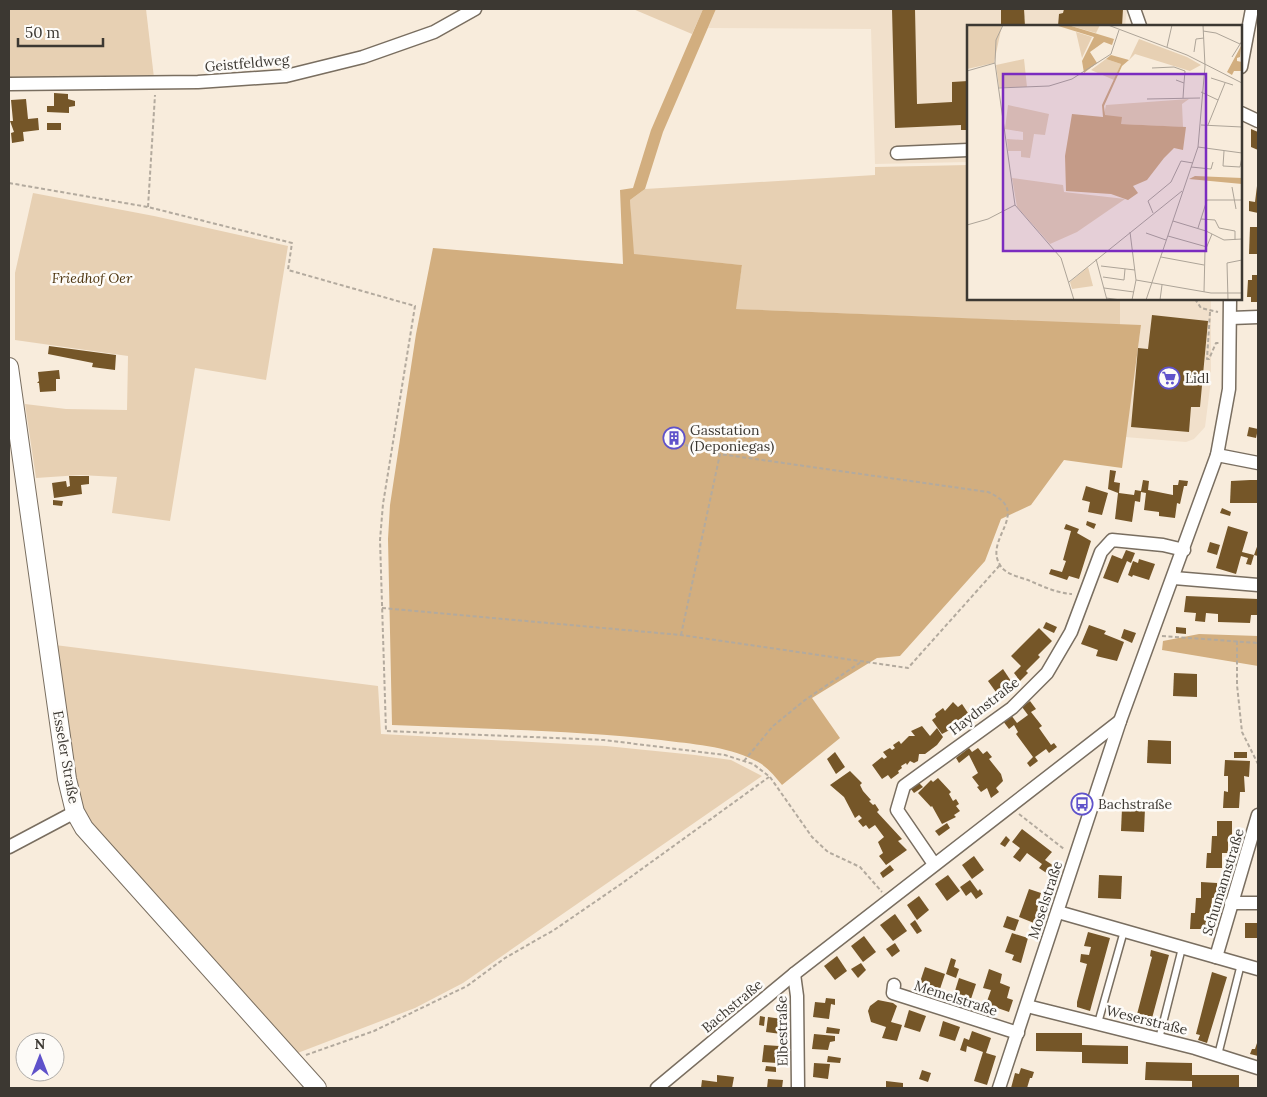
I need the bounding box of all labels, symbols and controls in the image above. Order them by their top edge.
scale bar [18,15,102,47]
text: 50 m [25,23,60,42]
inset map [967,25,1242,300]
street label: Geistfeldweg [204,50,290,76]
park label: Friedhof Oer [52,269,133,287]
supermarket icon: Lidl [1157,366,1181,390]
place label: Lidl [1185,369,1209,387]
place label: Gasstation (Deponiegas) [690,421,774,455]
building icon: Gasstation (Deponiegas) [662,426,686,450]
street label: Haydnstraße [945,673,1023,739]
street label: Esseler Straße [49,709,83,805]
bus stop icon: Bachstraße [1070,792,1094,816]
place label: Bachstraße [1098,795,1172,813]
street label: Schumannstraße [1198,826,1248,938]
street label: Moselstraße [1024,858,1066,941]
street label: Bachstraße [698,975,766,1037]
street label: Memelstraße [912,976,1000,1020]
street label: Elbestraße [772,995,792,1066]
street label: Weserstraße [1104,1001,1190,1039]
north arrow [15,1032,65,1082]
text: N [35,1035,46,1053]

